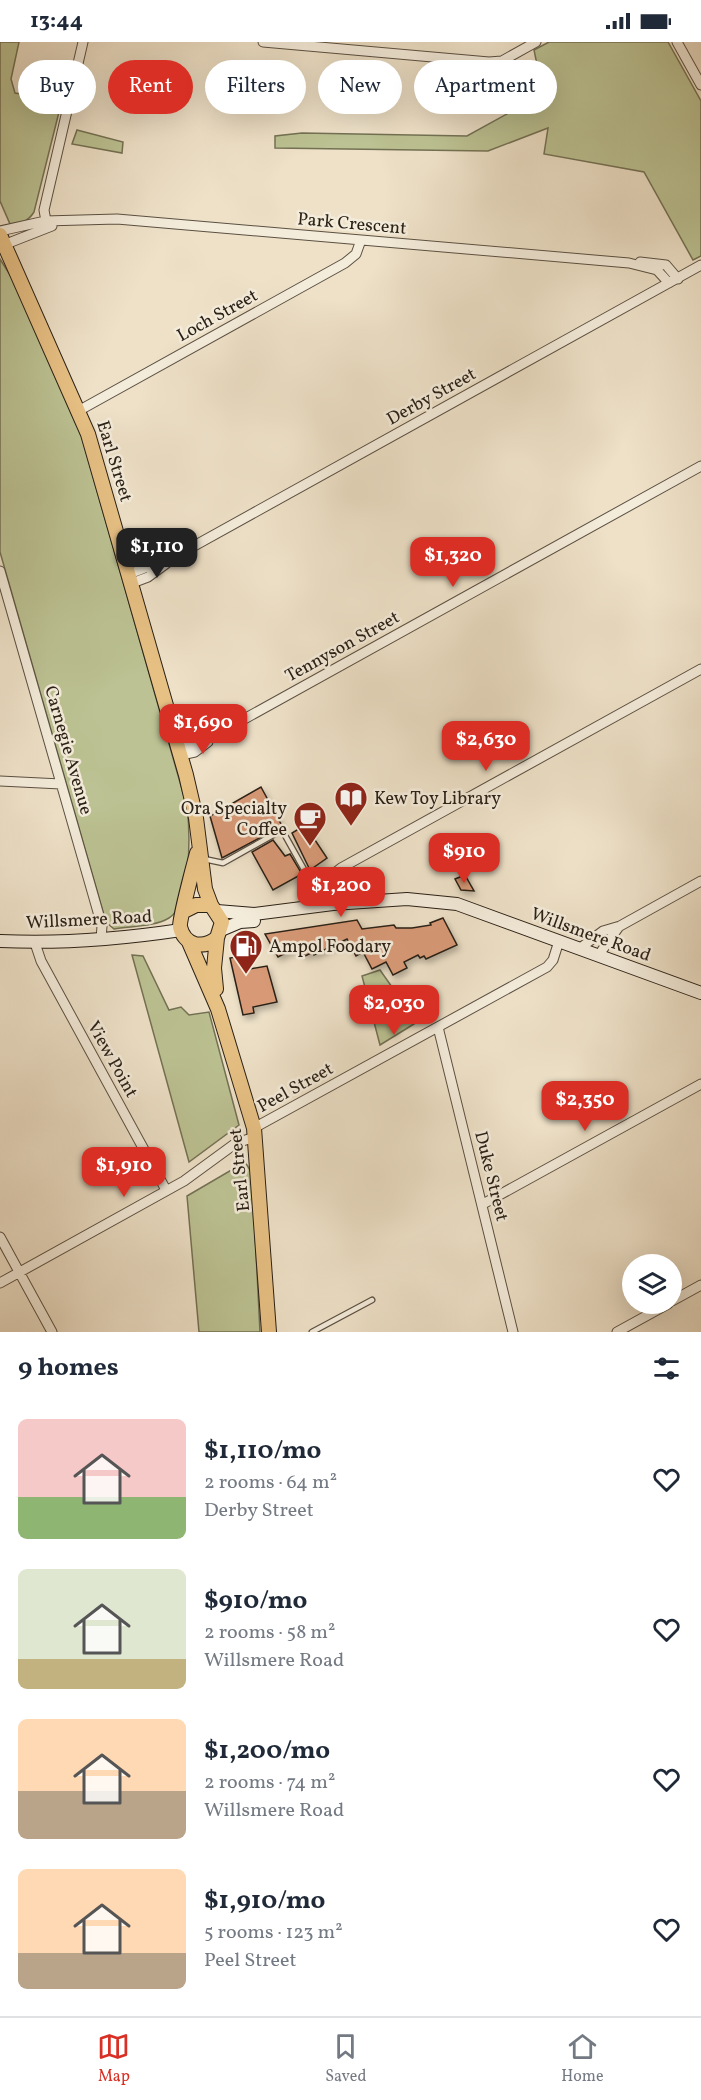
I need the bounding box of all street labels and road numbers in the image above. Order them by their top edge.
street label: Park Crescent [296,207,408,242]
street label: Loch Street [173,284,263,349]
street label: Derby Street [382,362,481,432]
street label: Earl Street [89,418,138,505]
street label: Tennyson Street [281,606,404,689]
street label: Carnegie Avenue [37,683,98,818]
street label: Willsmere Road [527,902,654,969]
street label: Willsmere Road [25,905,153,936]
street label: View Point [80,1017,143,1103]
street label: Peel Street [253,1057,338,1119]
street label: Earl Street [224,1127,257,1213]
street label: Duke Street [467,1129,514,1224]

